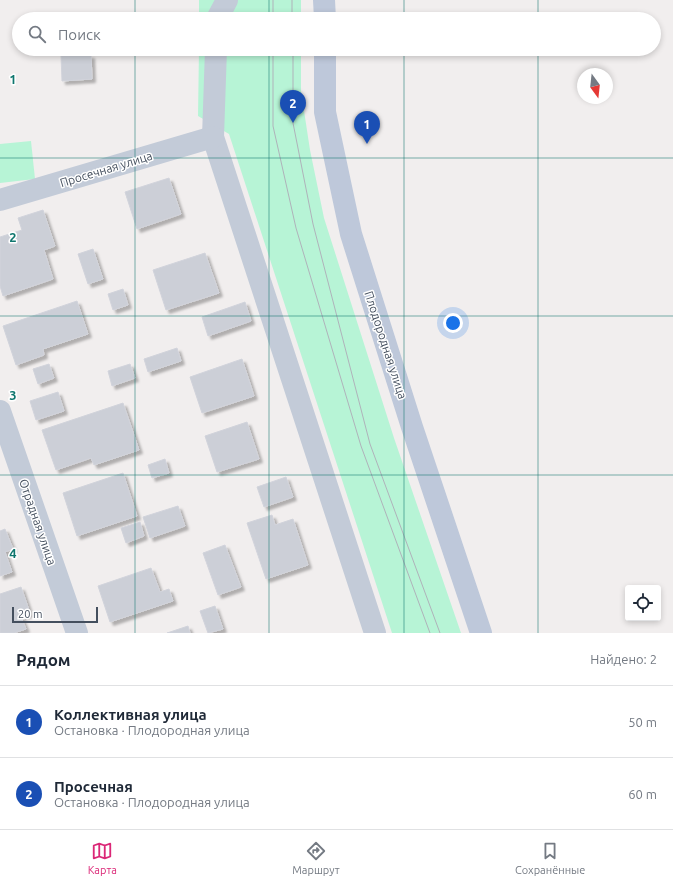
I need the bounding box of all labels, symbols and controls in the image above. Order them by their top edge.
search box [12,12,661,56]
icon: search [26,23,48,45]
text: Поиск [58,26,101,43]
north arrow [577,68,613,104]
text: 1 [9,72,17,86]
pin: 2 [280,90,306,123]
pin: 1 [354,111,380,144]
street label: Просечная улица [58,149,154,189]
text: 2 [9,230,17,244]
street label: Плодородная улица [362,289,410,401]
your location [443,313,463,333]
text: 3 [9,388,17,402]
street label: Отрадная улица [17,477,59,567]
text: 4 [9,546,17,560]
map controls [625,585,661,621]
button: locate [625,585,661,621]
scale bar [12,605,98,624]
text: 20 m [18,608,42,620]
text: Рядом [16,650,71,669]
text: Найдено: 2 [590,652,657,666]
text: Коллективная улица [54,706,207,723]
text: 1 [25,715,33,729]
text: 50 m [628,715,657,729]
text: Остановка · Плодородная улица [54,723,250,737]
text: Просечная [54,778,133,795]
text: 2 [25,787,33,801]
text: 60 m [628,787,657,801]
text: Остановка · Плодородная улица [54,795,250,809]
tab: Карта [88,840,117,876]
tab: Маршрут [292,840,340,876]
tab: Сохранённые [515,840,585,876]

